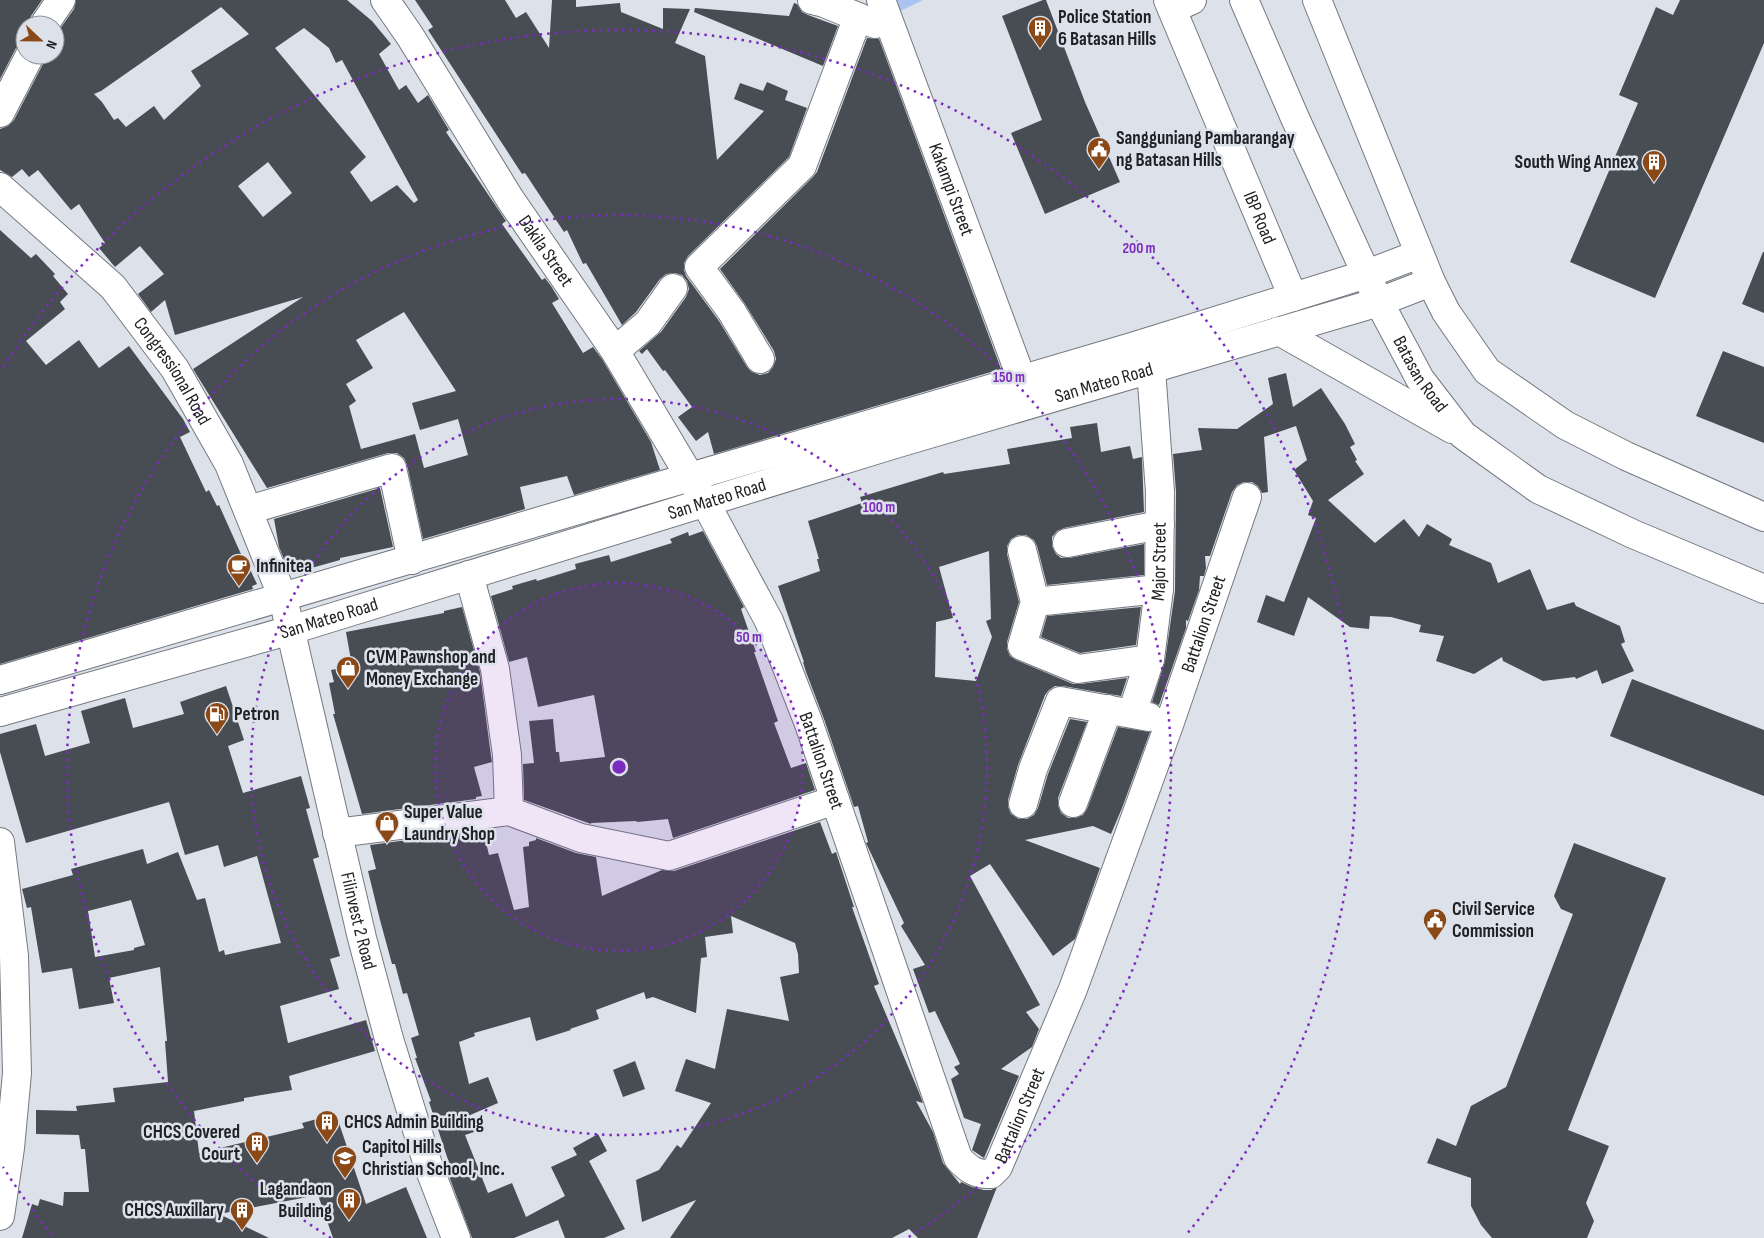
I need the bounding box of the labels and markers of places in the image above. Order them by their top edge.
place label: Police Station 6 Batasan Hills [1058,6,1156,51]
building icon: Police Station 6 Batasan Hills [1027,15,1053,49]
place label: Sangguniang Pambarangay ng Batasan Hills [1116,127,1295,172]
public building icon: Sangguniang Pambarangay ng Batasan Hills [1086,136,1112,170]
building icon: South Wing Annex [1641,149,1667,183]
place label: South Wing Annex [1515,151,1636,174]
cafe icon: Infinitea [226,553,252,587]
place label: Infinitea [256,555,312,578]
place label: CVM Pawnshop and Money Exchange [366,646,496,691]
shop icon: CVM Pawnshop and Money Exchange [335,655,361,689]
fuel station icon: Petron [204,701,230,735]
place label: Petron [234,703,279,726]
centre of rings [610,758,628,776]
place label: Super Value Laundry Shop [404,801,495,846]
shop icon: Super Value Laundry Shop [374,810,400,844]
place label: Civil Service Commission [1452,898,1535,943]
public building icon: Civil Service Commission [1422,907,1448,941]
building icon: CHCS Admin Building [314,1109,340,1143]
place label: CHCS Admin Building [344,1111,484,1134]
place label: CHCS Covered Court [143,1121,240,1166]
building icon: CHCS Covered Court [244,1130,270,1164]
place label: Capitol Hills Christian School, Inc. [362,1136,505,1181]
school or university icon: Capitol Hills Christian School, Inc. [332,1145,358,1179]
place label: Lagandaon Building [260,1178,332,1223]
building icon: Lagandaon Building [336,1187,362,1221]
building icon: CHCS Auxillary [229,1197,255,1231]
place label: CHCS Auxillary [124,1199,224,1222]

